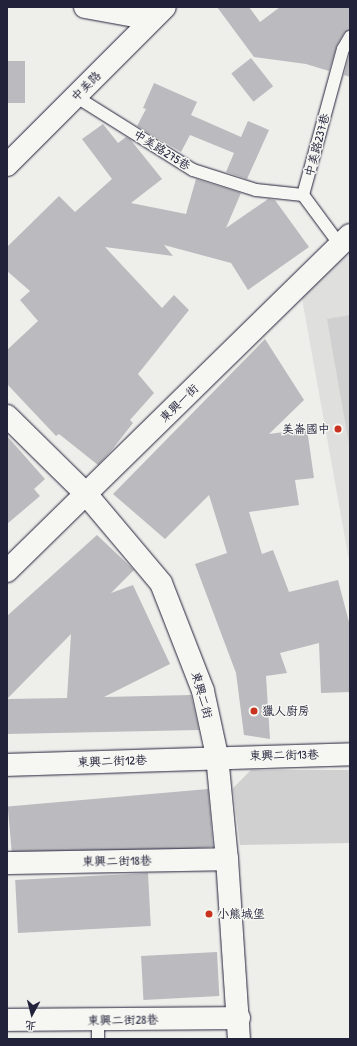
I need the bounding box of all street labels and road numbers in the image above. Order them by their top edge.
street label: 中美路 [68,68,104,104]
street label: 中美路237巷 [302,112,332,178]
street label: 中美路275巷 [131,127,193,173]
street label: 東興一街 [157,381,201,425]
street label: 東興二街 [188,670,216,720]
street label: 東興二街13巷 [249,747,319,763]
street label: 東興二街12巷 [77,753,147,769]
street label: 東興二街18巷 [82,853,152,869]
street label: 東興二街28巷 [87,1012,159,1028]

